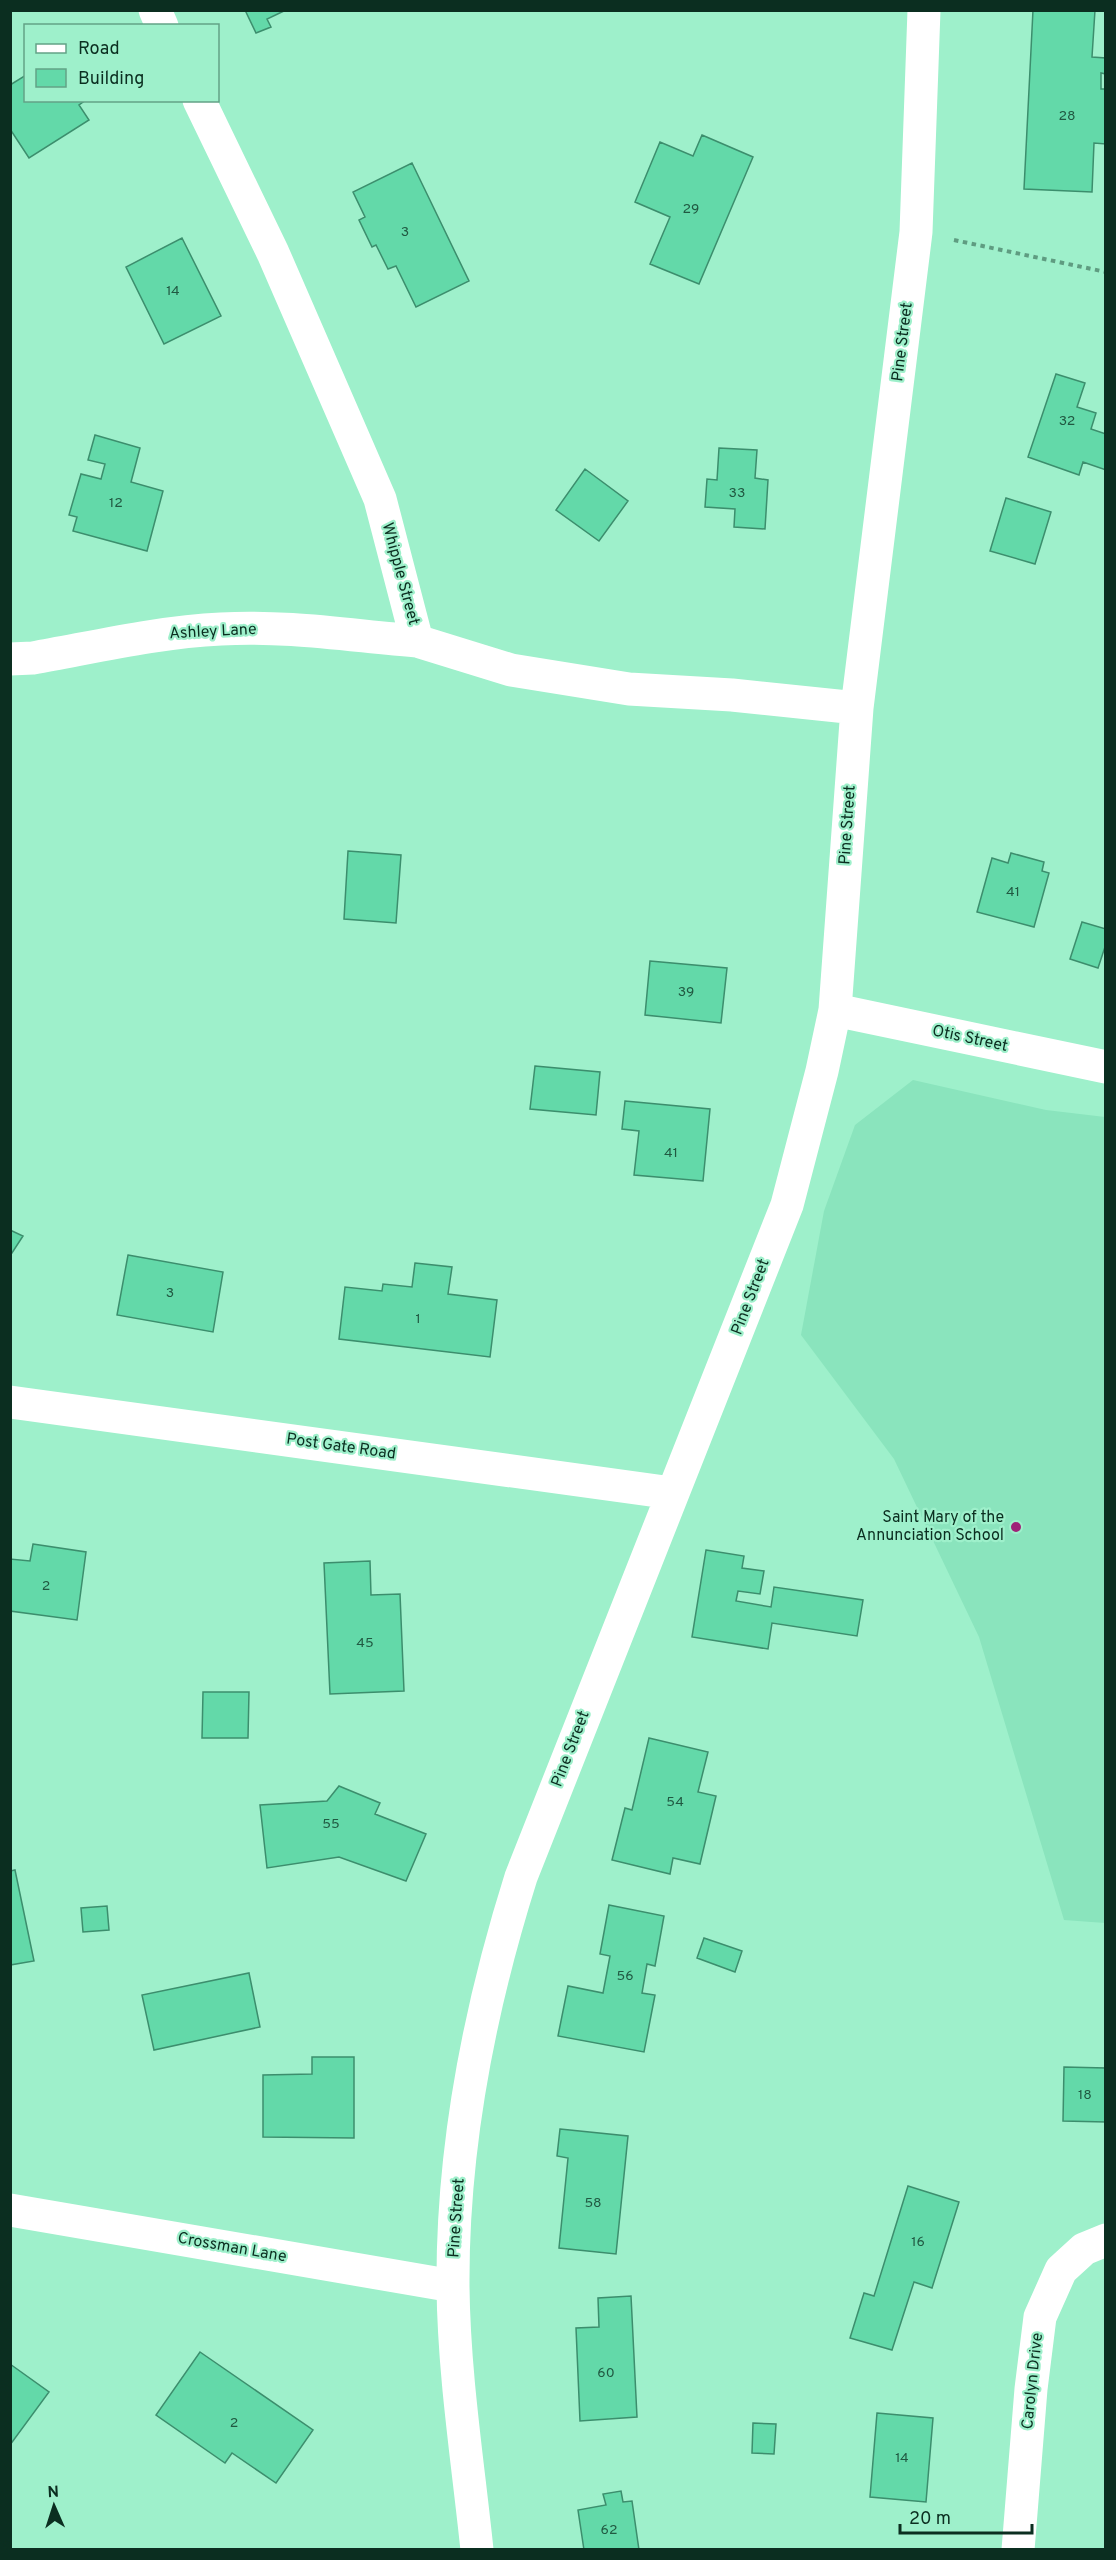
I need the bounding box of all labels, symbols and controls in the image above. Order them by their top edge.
legend [24,24,219,102]
text: Road [78,38,120,61]
text: Building [78,68,144,91]
house number: 28 [1058,108,1076,125]
house number: 29 [683,201,699,218]
house number: 3 [401,224,409,241]
house number: 14 [166,283,180,300]
street label: Pine Street [888,301,918,383]
house number: 32 [1059,413,1075,430]
house number: 33 [729,485,745,502]
house number: 12 [109,495,123,512]
street label: Whipple Street [377,521,423,627]
street label: Ashley Lane [169,620,257,644]
street label: Pine Street [835,784,861,866]
house number: 41 [1006,884,1020,901]
house number: 39 [678,984,694,1001]
street label: Otis Street [930,1021,1010,1057]
house number: 41 [664,1145,678,1162]
street label: Pine Street [727,1256,775,1338]
house number: 3 [166,1285,174,1302]
house number: 1 [415,1311,421,1328]
street label: Post Gate Road [285,1429,397,1465]
place label: Saint Mary of the Annunciation School [856,1508,1004,1546]
marker: Saint Mary of the Annunciation School [1009,1520,1023,1534]
house number: 2 [42,1578,50,1595]
house number: 45 [356,1635,374,1652]
street label: Pine Street [547,1708,595,1790]
house number: 54 [666,1794,684,1811]
house number: 55 [322,1816,340,1833]
house number: 56 [616,1968,634,1985]
house number: 18 [1078,2087,1092,2104]
street label: Pine Street [444,2177,470,2259]
house number: 58 [584,2195,602,2212]
street label: Crossman Lane [176,2229,288,2267]
house number: 16 [911,2234,925,2251]
street label: Carolyn Drive [1018,2332,1048,2430]
house number: 60 [597,2365,615,2382]
house number: 2 [230,2415,238,2432]
house number: 14 [895,2450,909,2467]
north arrow [24,2476,84,2536]
text: N [47,2483,60,2503]
scale bar [900,2497,1032,2535]
text: 20 m [909,2508,951,2531]
house number: 62 [601,2522,617,2539]

